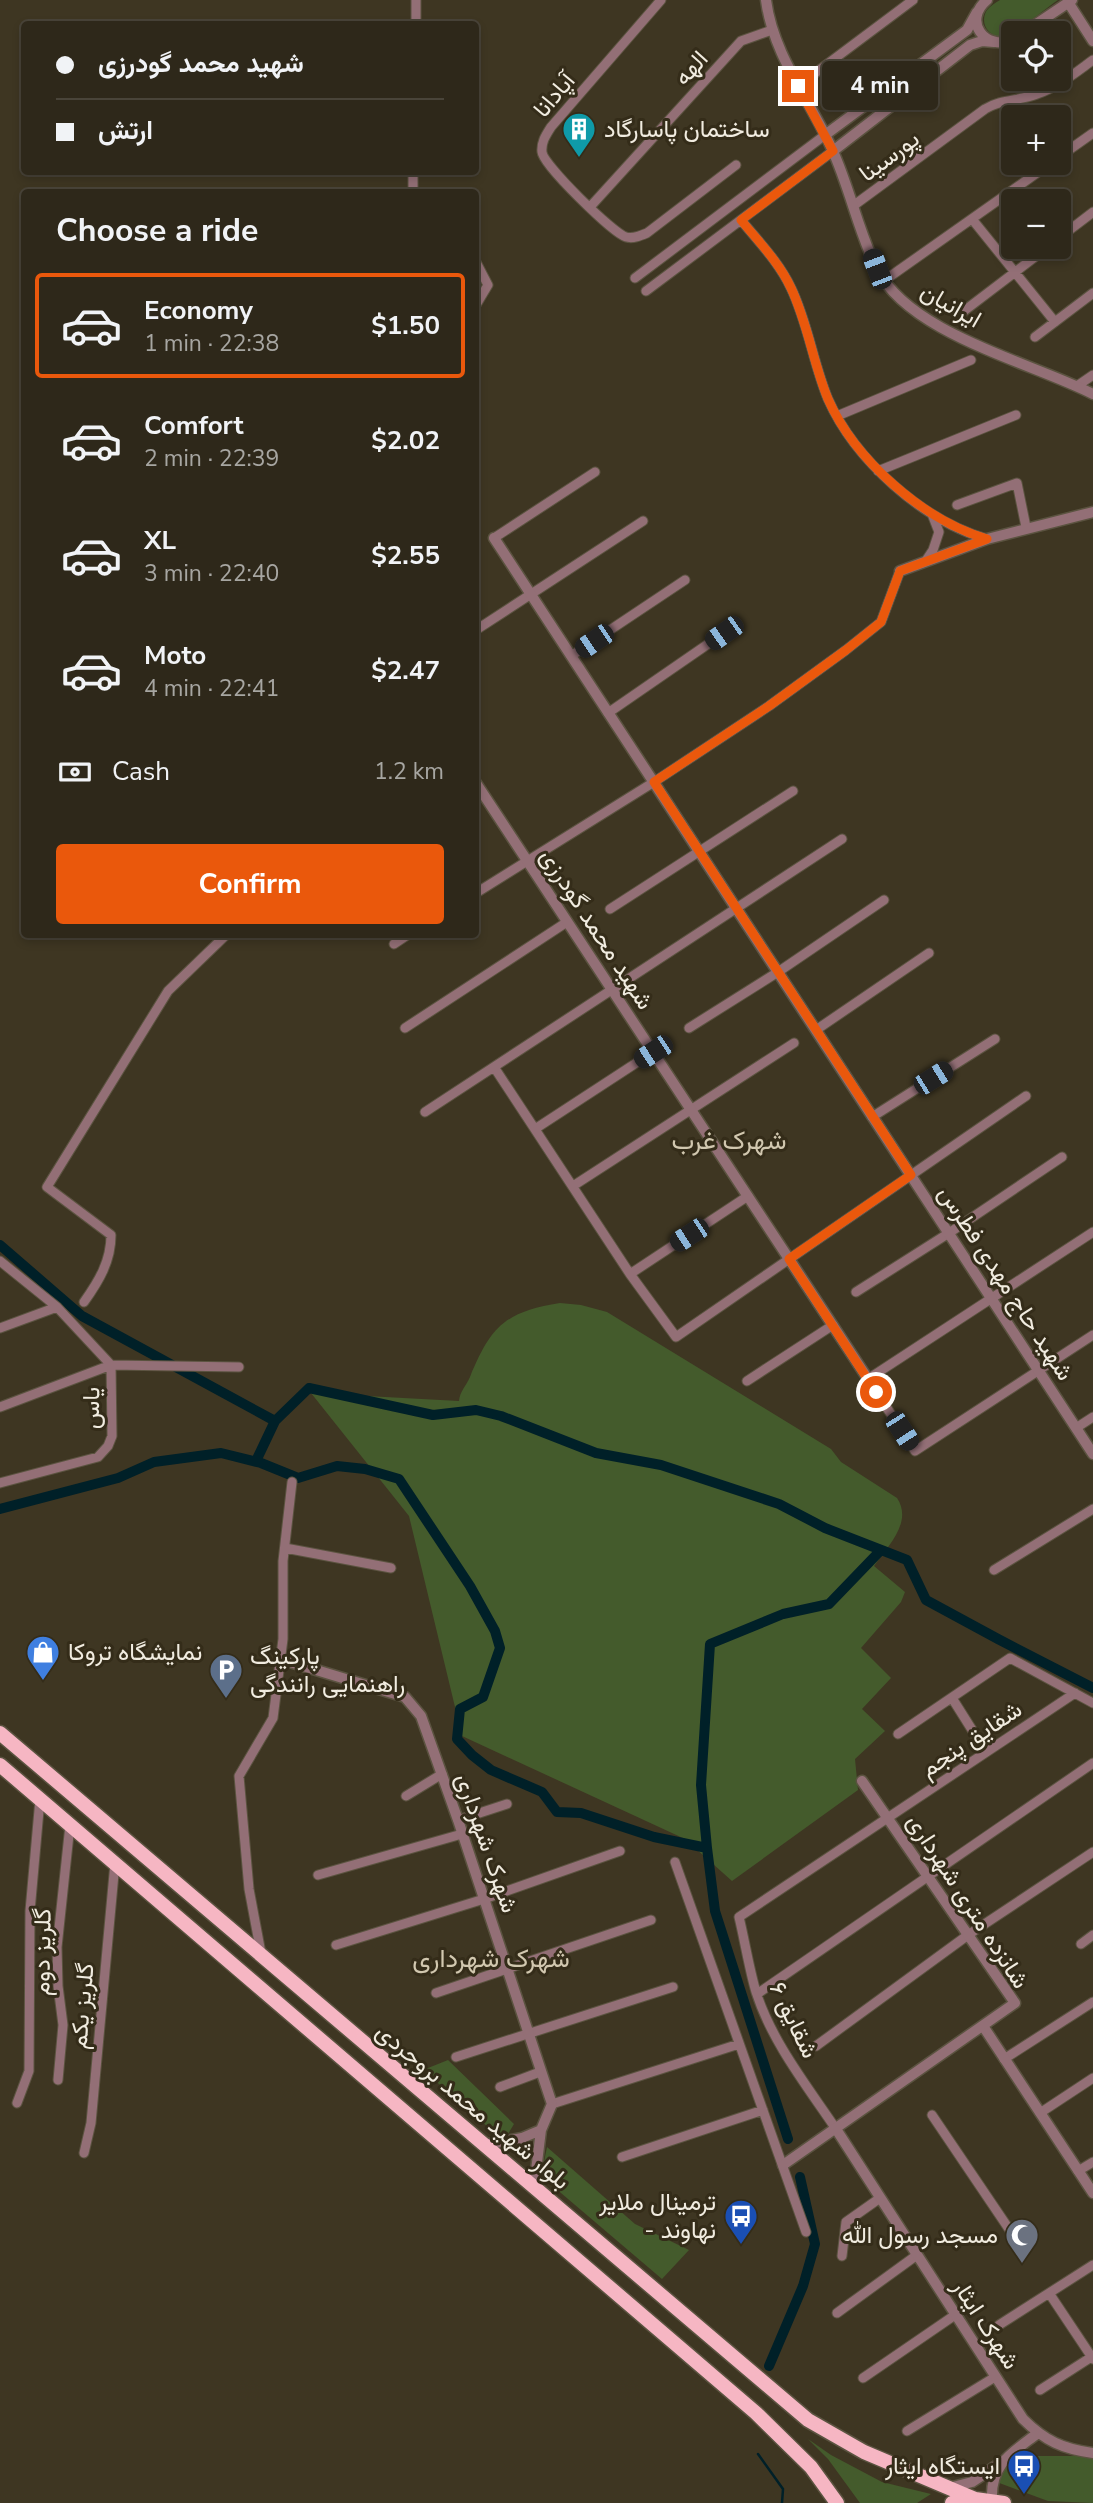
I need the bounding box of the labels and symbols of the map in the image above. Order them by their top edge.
street label: الهه [667,44,715,92]
callout: 4 min [822,62,938,110]
street label: آپادانا [526,64,584,124]
route end [782,70,814,102]
building icon: ساختمان پاسارگاد [560,110,598,159]
place label: ساختمان پاسارگاد [604,113,770,145]
street label: پورسینا [852,123,926,189]
car [860,246,895,292]
street label: ایرانیان [915,275,987,335]
car [701,612,748,654]
car [571,621,618,661]
street label: شهید محمد گودرزی [533,842,661,1016]
car [630,1032,677,1072]
car [910,1058,957,1098]
district label: شهرک غرب [672,1123,786,1158]
street label: شهید حاج مهدی فطرس [931,1179,1081,1387]
car [666,1215,713,1255]
route start [860,1376,892,1408]
street label: یاس [75,1387,107,1429]
car [882,1408,923,1454]
shop icon: نمایشگاه تروکا [24,1633,62,1682]
place label: نمایشگاه تروکا [68,1636,202,1668]
place label: پارکینگ راهنمایی رانندگی [250,1640,405,1700]
parking icon: پارکینگ راهنمایی رانندگی [207,1651,245,1700]
street label: شقایق پنجم [914,1693,1028,1785]
street label: شهرک شهرداری [448,1769,526,1917]
street label: شانزده متری شهرداری [899,1807,1037,1995]
street label: گلریز دوم [25,1908,59,1996]
district label: شهرک شهرداری [412,1941,570,1976]
street label: گلریز یکم [62,1962,102,2050]
street label: شقایق ۶ [762,1977,826,2063]
street label: بلوار شهید محمد بروجردی [369,2015,577,2197]
place label: ترمینال ملایر - نهاوند [598,2186,716,2246]
bus stop icon: ترمینال ملایر - نهاوند [722,2197,760,2246]
mosque icon: مسجد رسول الله [1003,2216,1041,2265]
place label: مسجد رسول الله [842,2219,998,2251]
street label: شهرک ایثار [944,2272,1027,2375]
bus stop icon: ایستگاه ایثار [1005,2447,1043,2496]
place label: ایستگاه ایثار [884,2450,1000,2482]

